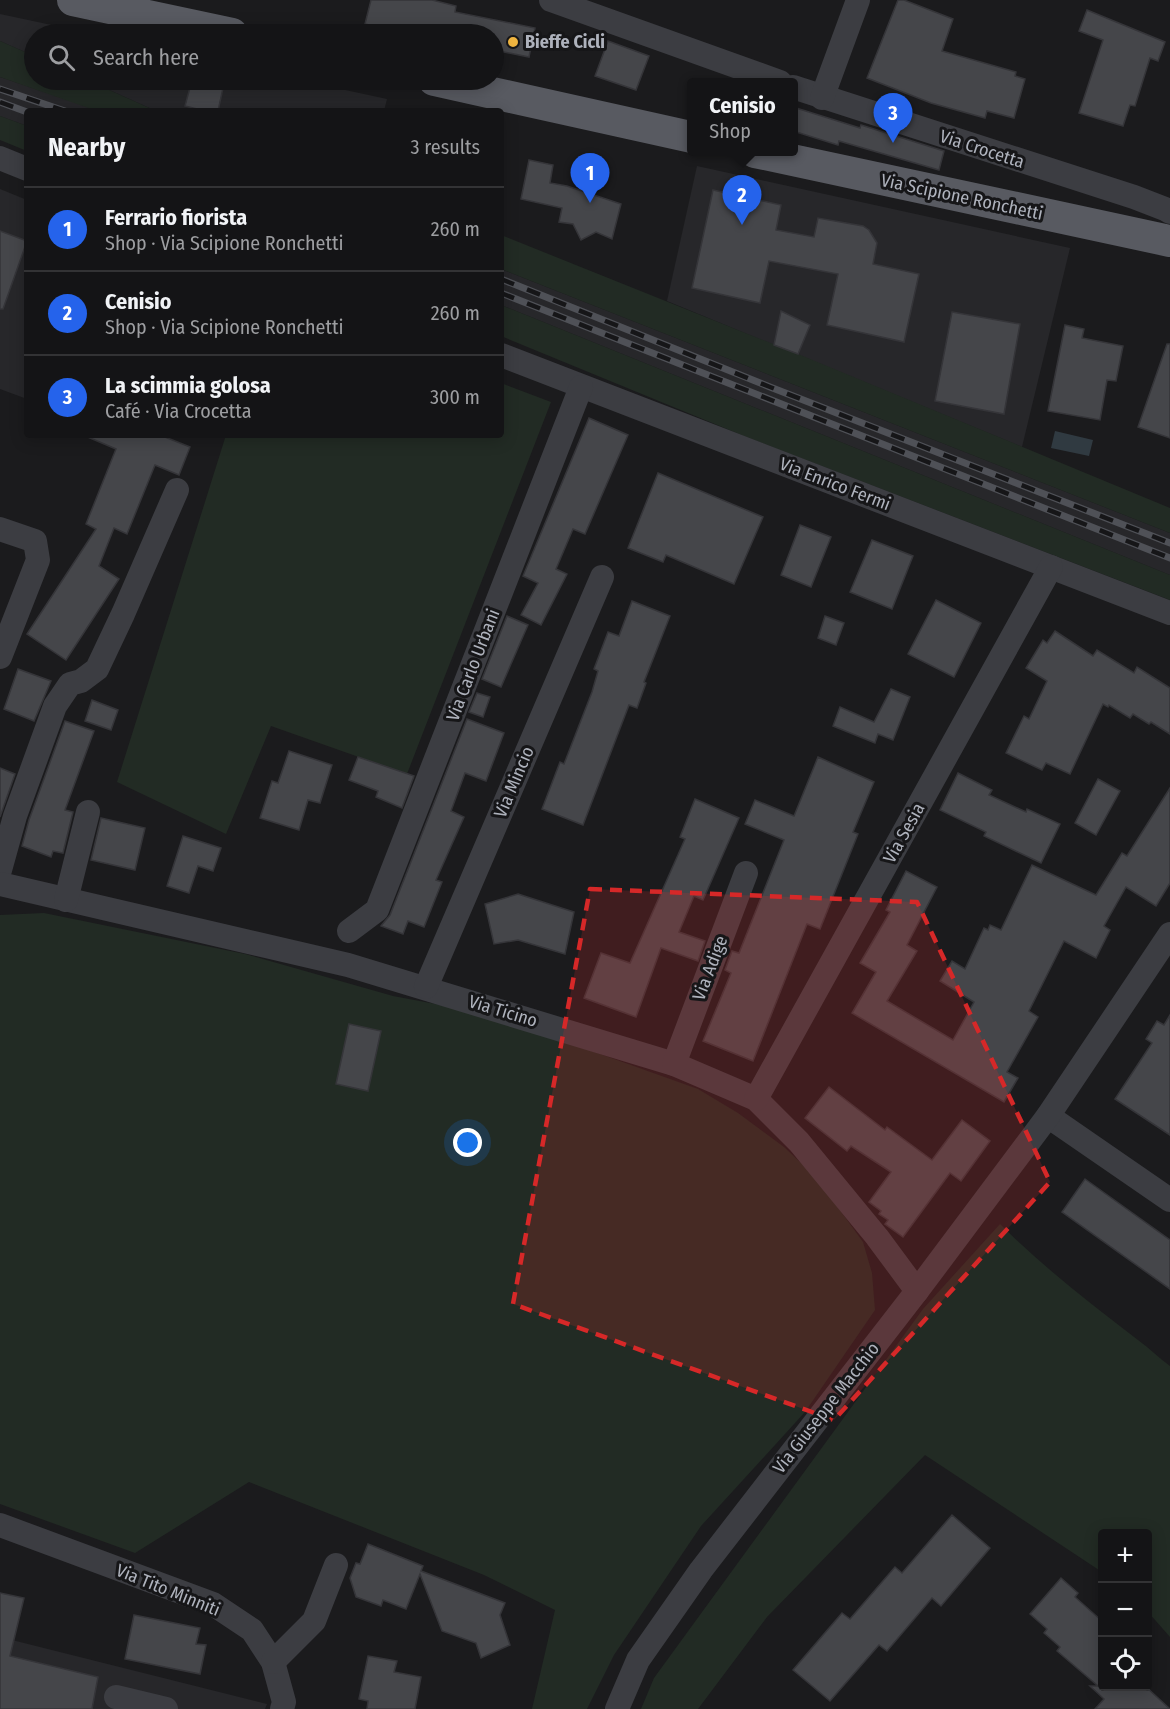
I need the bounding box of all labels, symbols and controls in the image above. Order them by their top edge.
search box [24,24,504,90]
place label: Bieffe Cicli [525,31,605,53]
marker: Bieffe Cicli [506,35,520,49]
icon: search [45,41,78,74]
text: Search here [93,44,199,71]
popup [687,78,798,156]
text: Cenisio [709,92,776,119]
pin: 3 [874,94,912,143]
text: Shop [709,119,751,143]
street label: Via Crocetta [937,125,1027,173]
text: Nearby [48,132,125,163]
text: 3 results [411,135,480,159]
pin: 1 [570,154,610,203]
street label: Via Scipione Ronchetti [879,169,1045,225]
pin: 2 [722,176,762,225]
text: Ferrario fiorista [105,204,247,231]
text: 1 [63,217,72,241]
text: 260 m [431,217,480,241]
text: Shop · Via Scipione Ronchetti [105,231,344,255]
text: Cenisio [105,288,172,315]
text: 2 [63,301,72,325]
text: 260 m [431,301,480,325]
text: Shop · Via Scipione Ronchetti [105,315,344,339]
text: La scimmia golosa [105,372,271,399]
text: 3 [63,385,72,409]
text: 300 m [430,385,480,409]
text: Café · Via Crocetta [105,399,252,423]
street label: Via Enrico Fermi [776,453,894,515]
street label: Via Carlo Urbani [442,606,504,724]
street label: Via Mincio [489,743,539,821]
street label: Via Sesia [878,799,930,867]
street label: Via Adige [688,932,732,1003]
street label: Via Ticino [466,990,540,1032]
your location [453,1128,482,1157]
street label: Via Giuseppe Macchio [768,1338,884,1478]
map controls [1098,1529,1152,1691]
button: + [1098,1529,1152,1583]
street label: Via Tito Minniti [113,1559,223,1621]
button: − [1098,1583,1152,1637]
button: locate [1098,1637,1152,1691]

